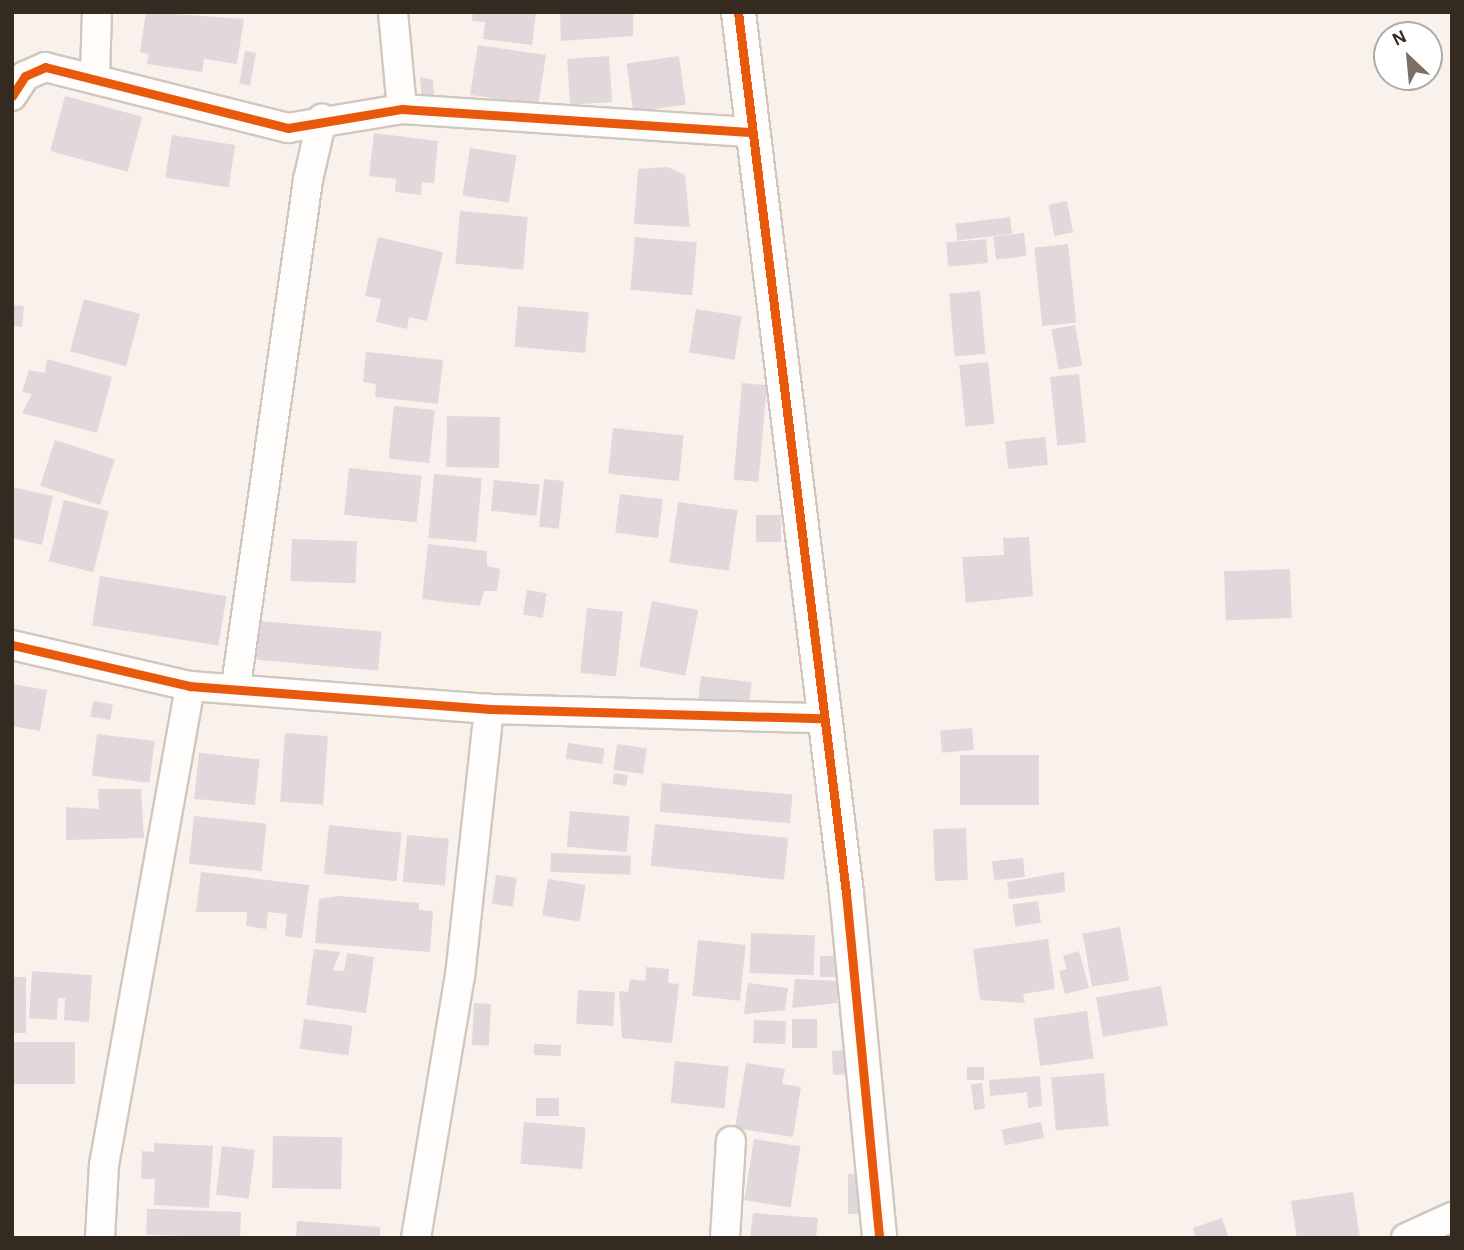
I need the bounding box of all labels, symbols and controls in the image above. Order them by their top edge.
north arrow [1373,21,1443,91]
text: N [1389,27,1410,50]

